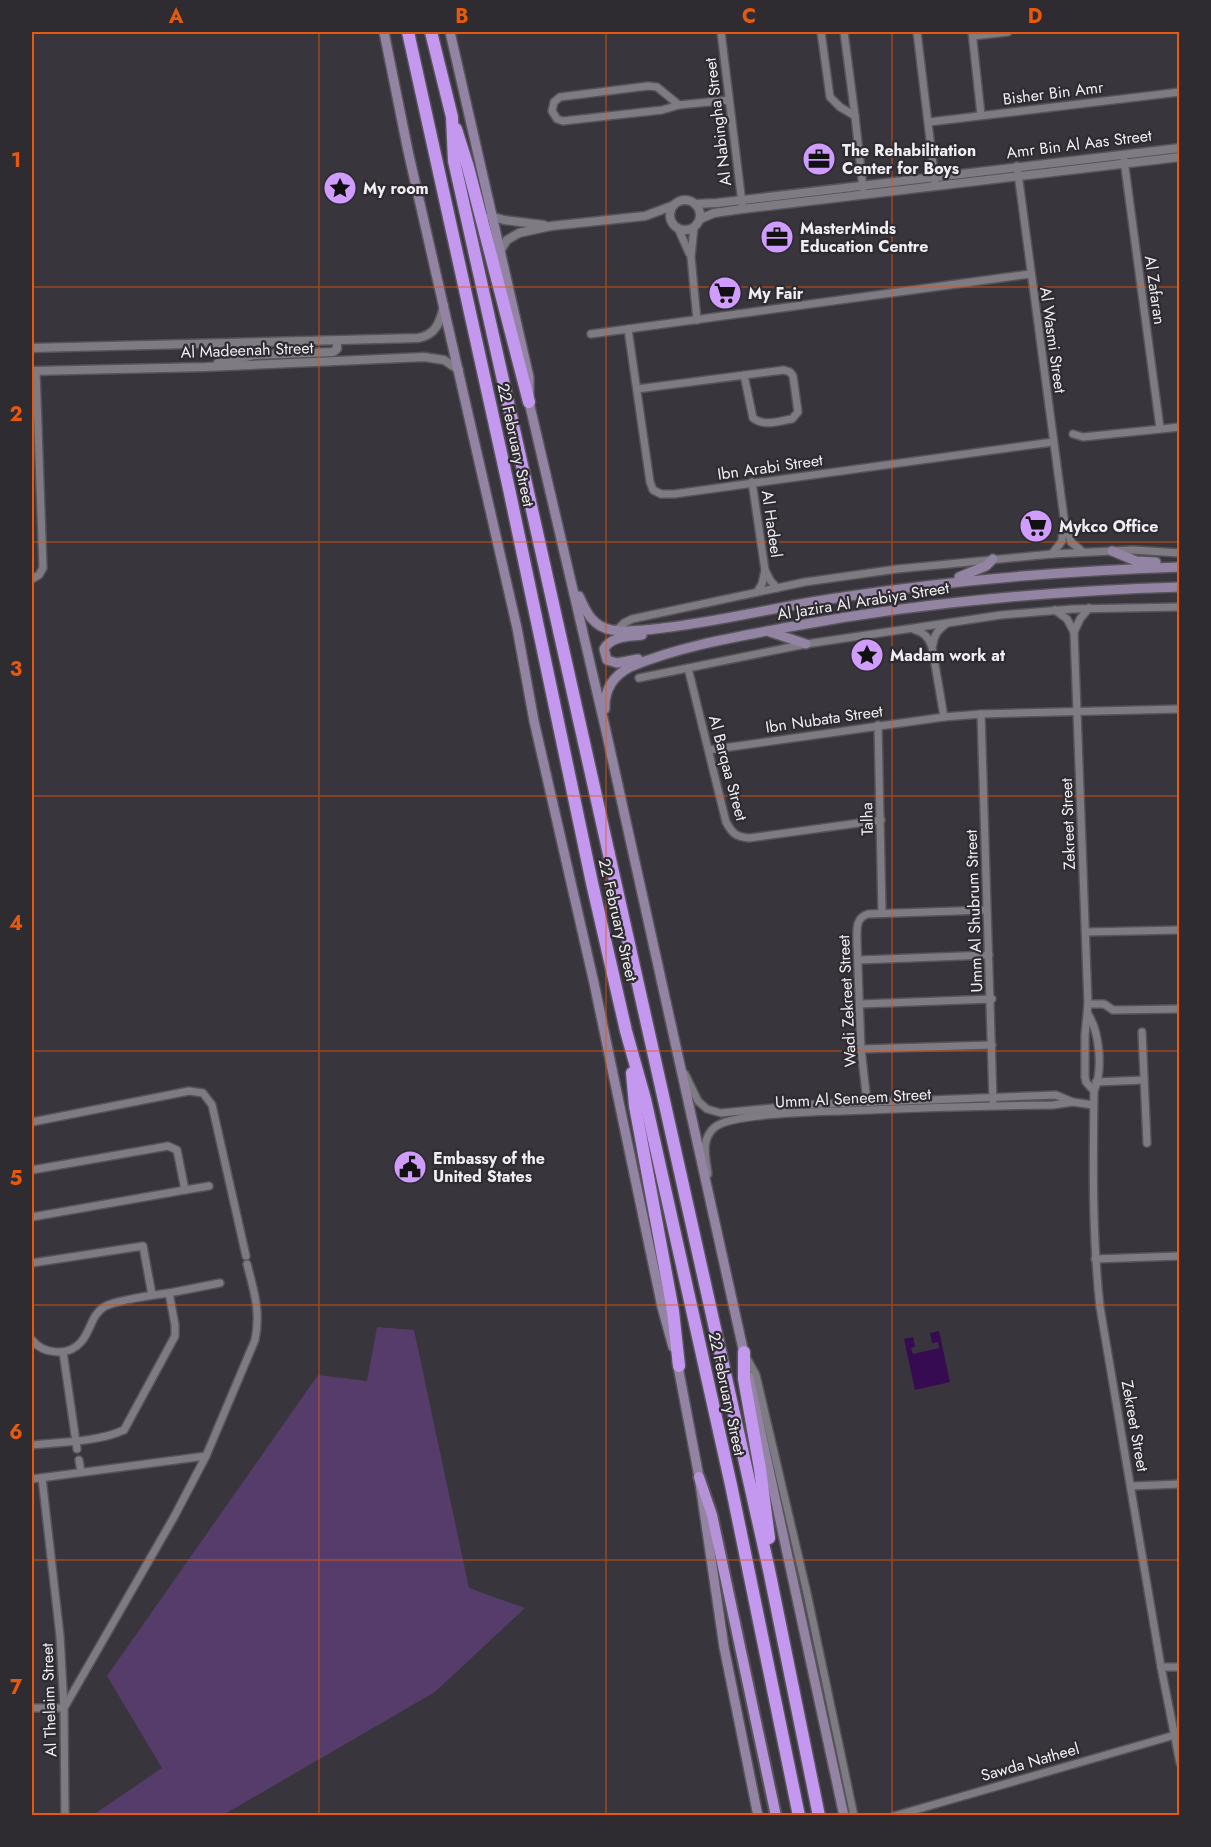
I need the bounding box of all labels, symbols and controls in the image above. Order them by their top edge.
text: A [168,2,184,31]
text: B [455,2,469,31]
text: C [742,2,756,31]
text: D [1028,2,1042,31]
street label: Al Nabingha Street [699,56,737,187]
street label: Bisher Bin Amr [1001,75,1105,111]
street label: Amr Bin Al Aas Street [1005,124,1153,164]
place label: The Rehabilitation Center for Boys [842,139,976,180]
office icon: The Rehabilitation Center for Boys [801,141,837,177]
text: 1 [11,146,21,175]
place icon: My room [322,170,358,206]
place label: My room [363,177,429,200]
place label: MasterMinds Education Centre [800,217,928,258]
office icon: MasterMinds Education Centre [759,219,795,255]
street label: Al Zafaran [1139,254,1171,326]
supermarket icon: My Fair [707,275,743,311]
place label: My Fair [748,282,804,305]
street label: Al Wasmi Street [1034,285,1072,395]
street label: Al Madeenah Street [180,336,314,364]
street label: 22 February Street [492,381,540,509]
text: 2 [9,400,23,429]
street label: Ibn Arabi Street [716,448,824,486]
street label: Al Hadeel [756,489,788,559]
supermarket icon: Mykco Office [1018,508,1054,544]
place label: Mykco Office [1059,515,1158,538]
street label: Al Jazira Al Arabiya Street [775,576,951,626]
place icon: Madam work at [849,637,885,673]
place label: Madam work at [890,644,1006,667]
text: 3 [10,655,22,684]
street label: Ibn Nubata Street [764,699,884,739]
street label: Al Barqaa Street [703,713,753,823]
street label: Zekreet Street [1055,777,1081,870]
street label: Talha [855,802,879,836]
street label: Umm Al Shubrum Street [960,829,988,993]
street label: 22 February Street [593,856,643,984]
text: 4 [9,909,23,938]
street label: Wadi Zekreet Street [832,934,862,1068]
street label: Umm Al Seneem Street [774,1082,932,1114]
place label: Embassy of the United States [433,1147,545,1188]
public building icon: Embassy of the United States [392,1149,428,1185]
text: 5 [10,1164,23,1193]
street label: 22 February Street [703,1330,751,1458]
street label: Zekreet Street [1116,1379,1154,1473]
text: 6 [9,1418,23,1447]
street label: Al Thelaim Street [36,1642,62,1757]
text: 7 [10,1673,23,1702]
street label: Sawda Natheel [978,1737,1082,1787]

